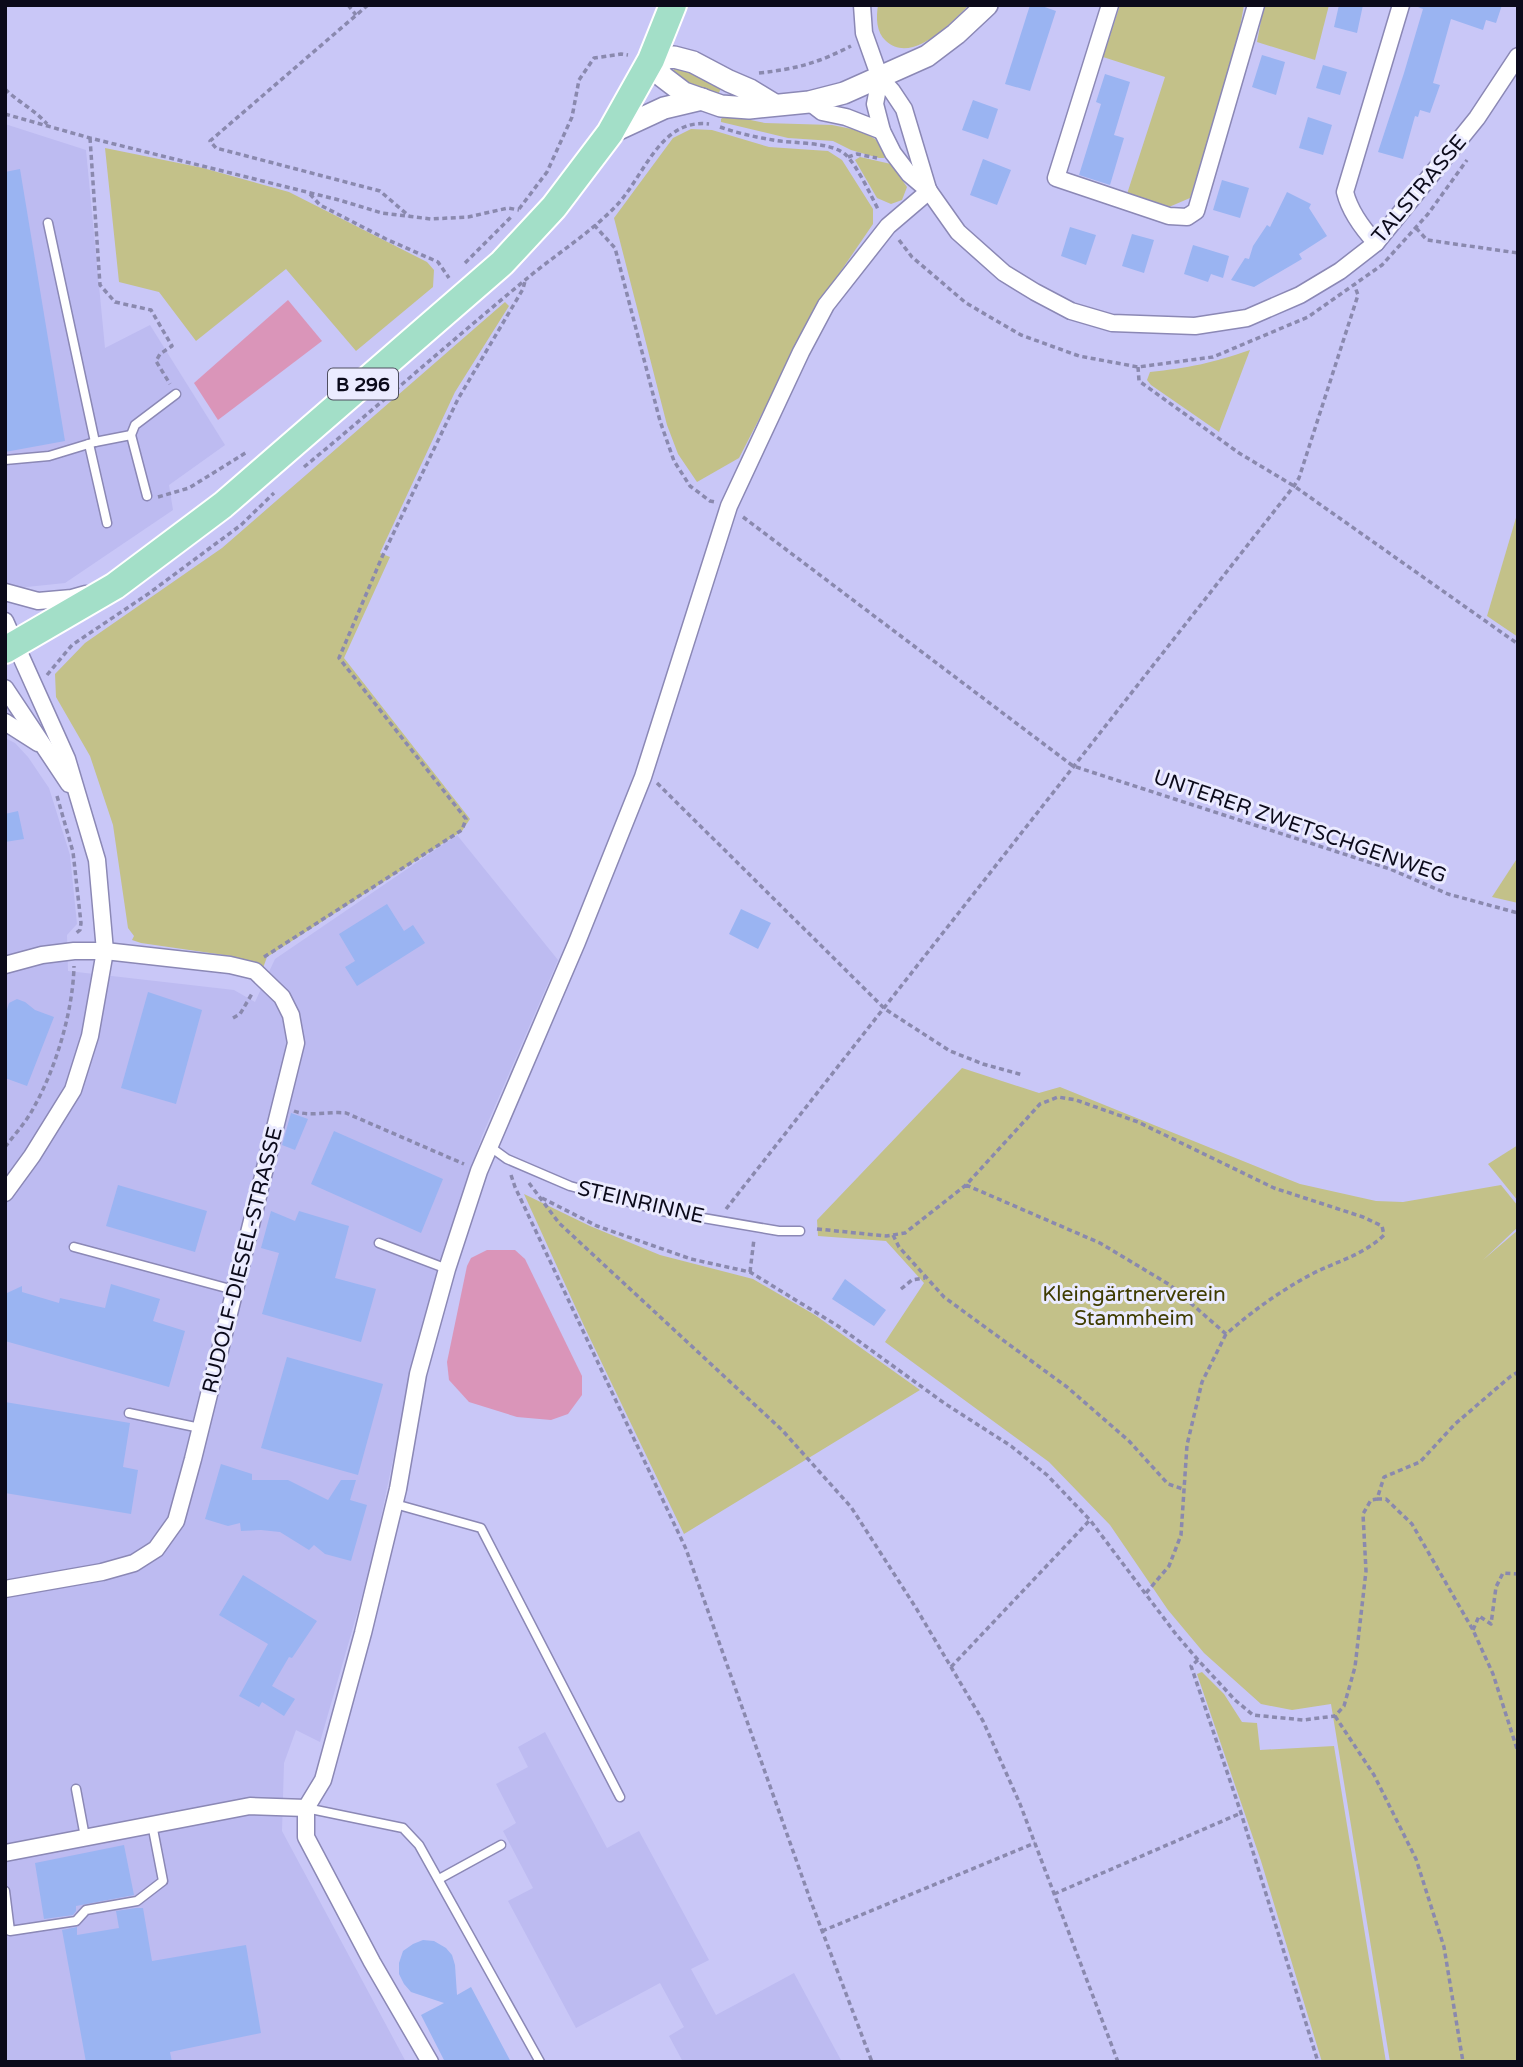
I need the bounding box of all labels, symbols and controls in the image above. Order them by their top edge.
street label: TALSTRASSE [1367,130,1472,249]
road number: B 296 [328,368,398,400]
street label: UNTERER ZWETSCHGENWEG [1150,764,1450,889]
street label: RUDOLF-DIESEL-STRASSE [197,1124,288,1396]
street label: STEINRINNE [575,1176,707,1229]
park label: Kleingärtnerverein Stammheim [1042,1282,1226,1331]

